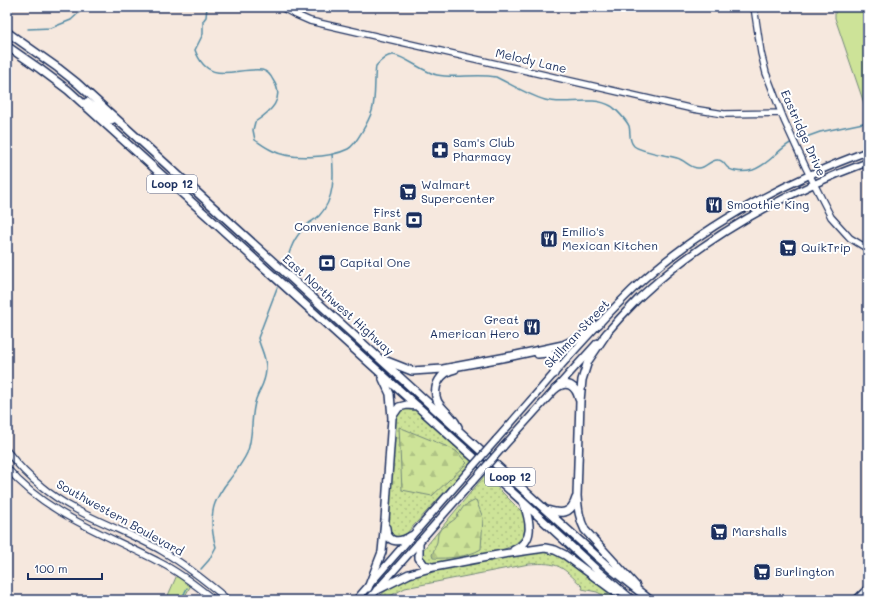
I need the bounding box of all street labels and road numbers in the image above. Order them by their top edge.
street label: Melody Lane [494,44,568,76]
street label: Eastridge Drive [778,87,830,178]
road number: Loop 12 [147,175,197,193]
street label: East Northwest Highway [280,250,398,358]
street label: Skillman Street [540,295,612,371]
road number: Loop 12 [485,468,535,486]
street label: Southwestern Boulevard [54,475,187,559]

